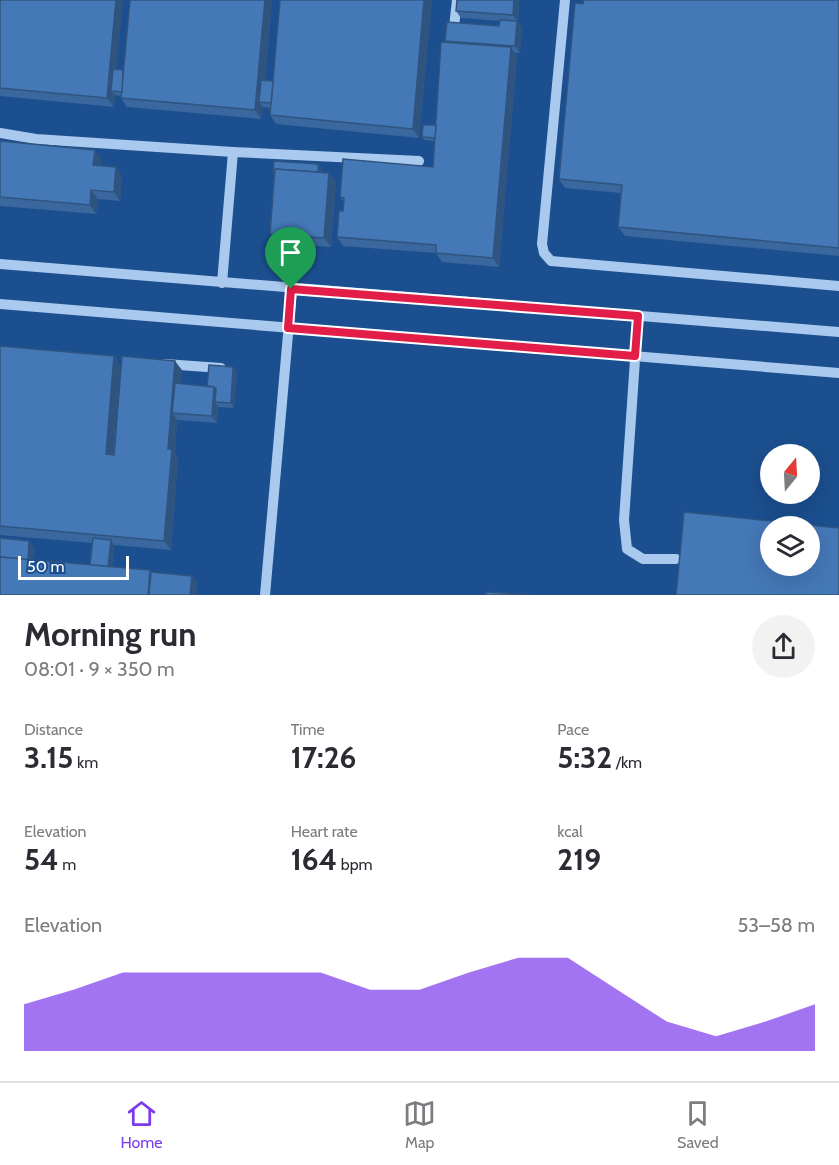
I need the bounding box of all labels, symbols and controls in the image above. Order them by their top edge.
pin [265,227,316,289]
icon: arrive [274,236,307,269]
north arrow [760,444,820,504]
map controls [760,444,820,576]
button: layers [760,516,820,576]
scale bar [18,553,129,580]
text: 50 m [27,557,64,576]
text: Morning run [24,614,196,654]
button: share [752,615,815,678]
text: 08:01 · 9 × 350 m [24,657,175,681]
text: Distance [24,720,83,739]
text: Time [291,720,325,739]
text: Pace [557,720,589,739]
text: 3.15 [24,739,73,776]
text: 17:26 [291,739,356,776]
text: 5:32 [557,739,612,776]
text: km [73,753,98,772]
text: /km [612,753,642,772]
text: Elevation [24,822,87,841]
text: Heart rate [291,822,358,841]
text: kcal [557,822,583,841]
text: 54 [24,841,59,878]
text: 164 [291,841,337,878]
text: 219 [557,841,601,878]
text: m [59,855,76,874]
text: bpm [337,855,373,874]
text: Elevation [24,913,102,937]
text: 53–58 m [738,913,815,937]
tab: Home [120,1097,163,1152]
tab: Map [403,1097,436,1152]
tab: Saved [677,1097,719,1152]

